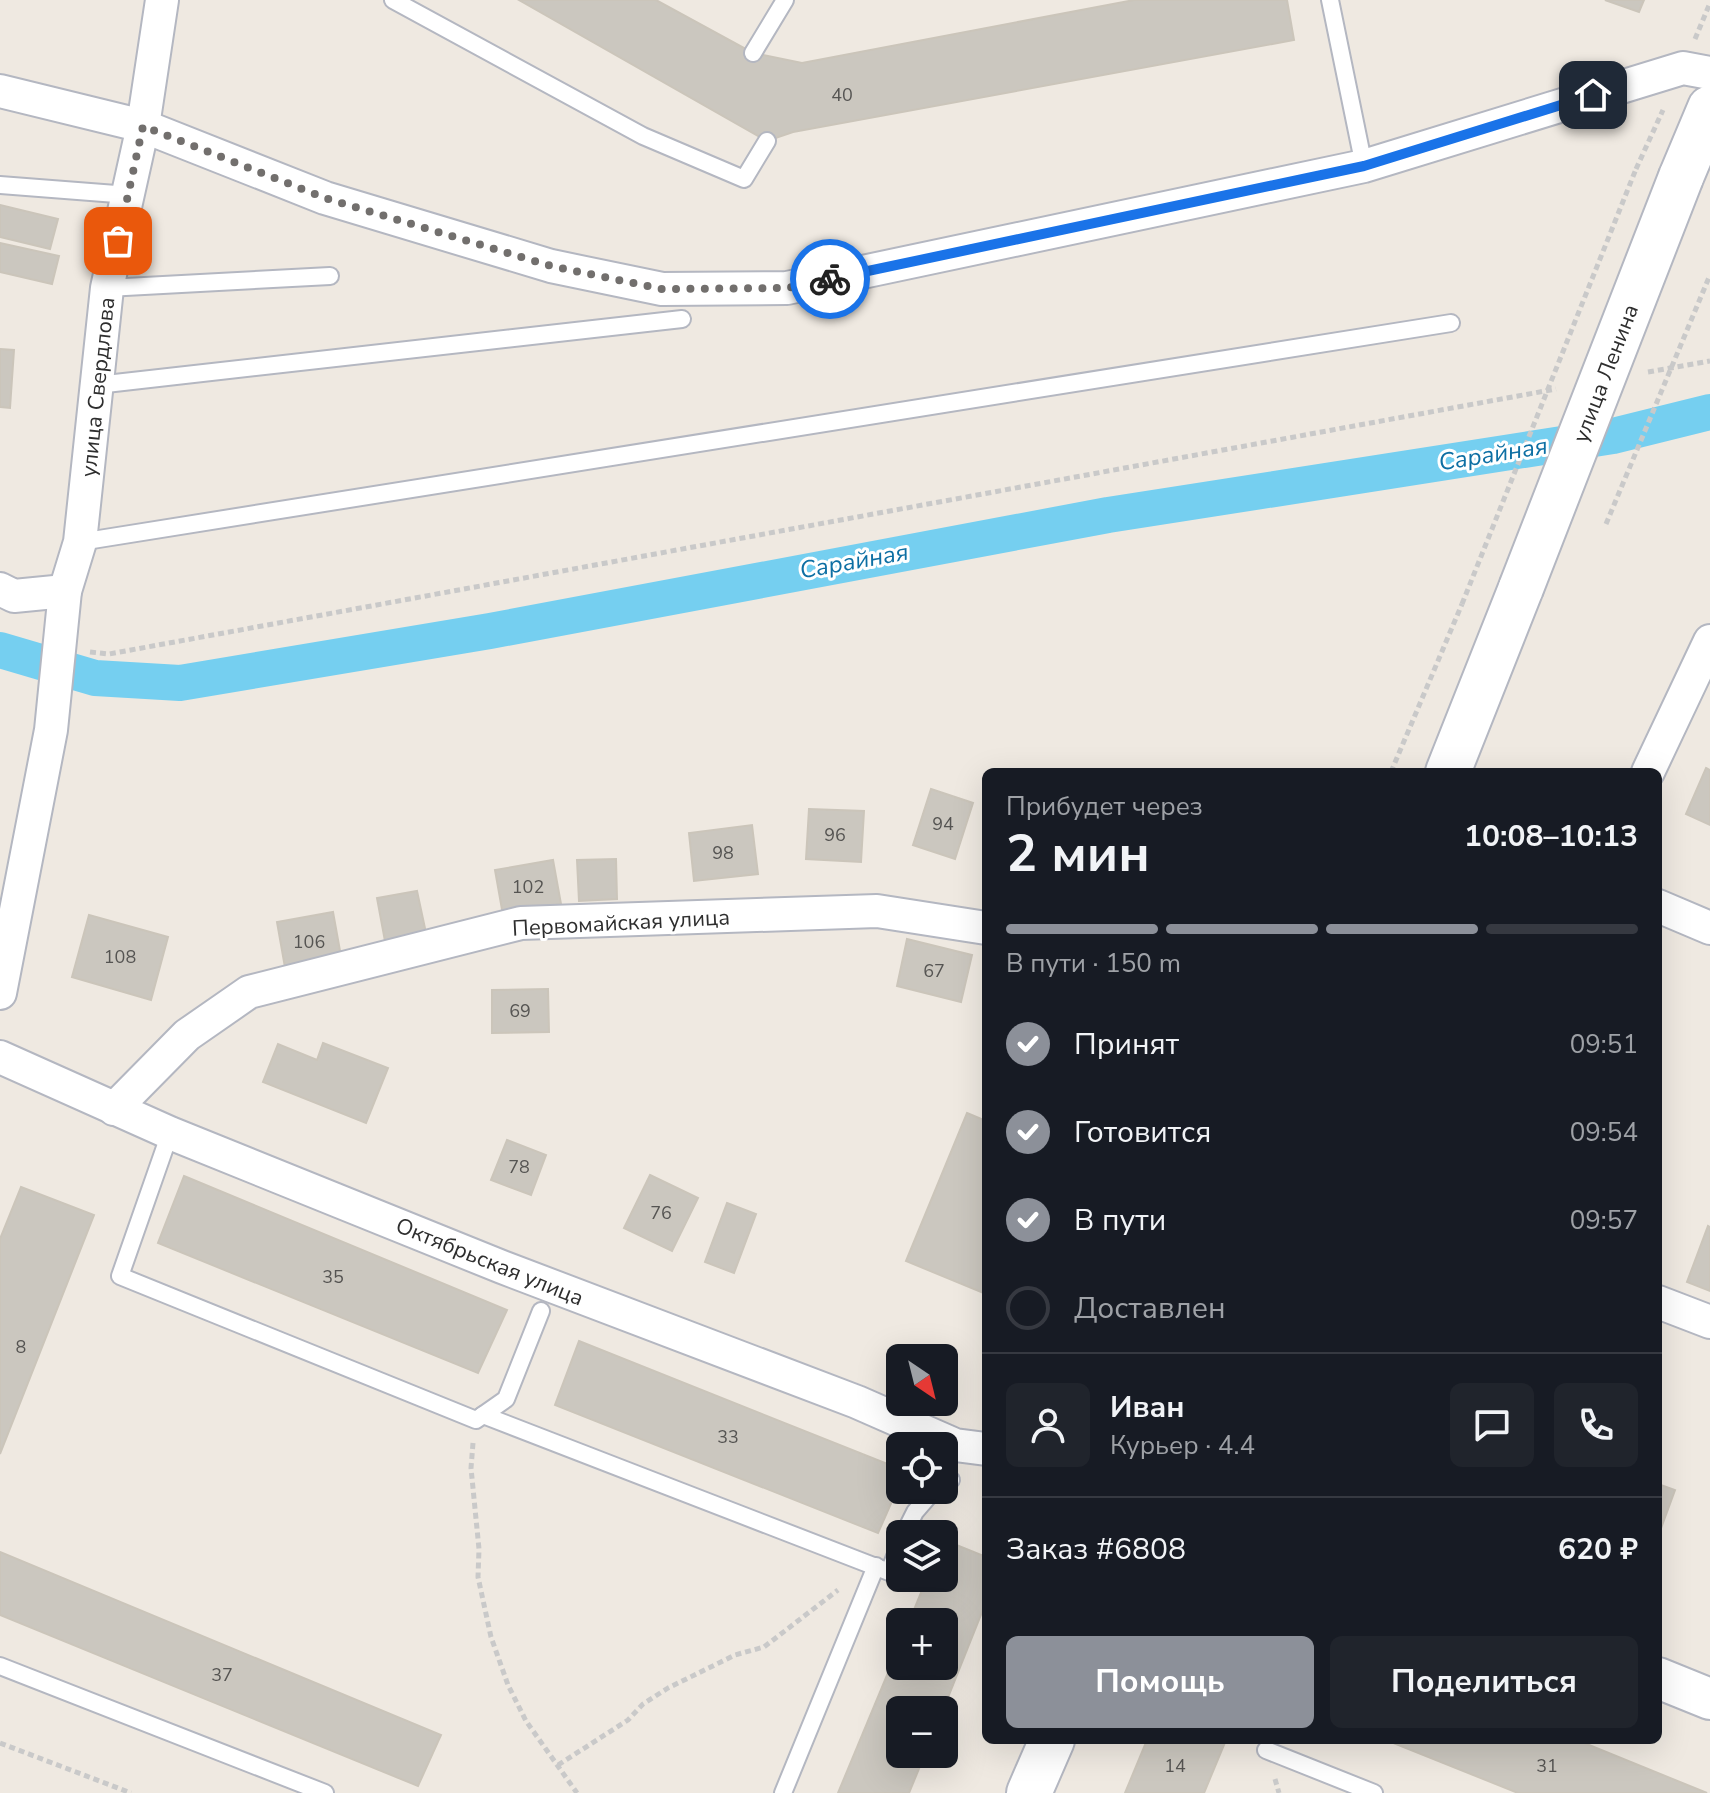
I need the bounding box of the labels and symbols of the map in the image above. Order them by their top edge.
pin [1559,61,1627,129]
house number: 40 [831,83,853,107]
pin [84,207,152,275]
courier [790,239,870,319]
street label: улица Свердлова [74,296,122,479]
street label: улица Ленина [1566,300,1646,447]
water label: Сарайная [1436,430,1550,478]
water label: Сарайная [797,536,911,586]
house number: 94 [932,812,954,836]
house number: 96 [824,823,846,847]
house number: 98 [712,841,734,865]
house number: 102 [512,875,544,899]
street label: Первомайская улица [511,902,731,944]
house number: 106 [293,930,325,954]
house number: 108 [104,945,136,969]
house number: 67 [923,959,945,983]
house number: 69 [509,999,531,1023]
house number: 78 [508,1155,530,1179]
house number: 76 [650,1201,672,1225]
street label: Октябрьская улица [391,1211,588,1313]
house number: 35 [322,1265,344,1289]
house number: 8 [16,1335,26,1359]
north arrow [886,1344,958,1416]
house number: 33 [717,1425,739,1449]
house number: 37 [211,1663,233,1687]
house number: 14 [1164,1754,1186,1778]
house number: 31 [1536,1754,1558,1778]

